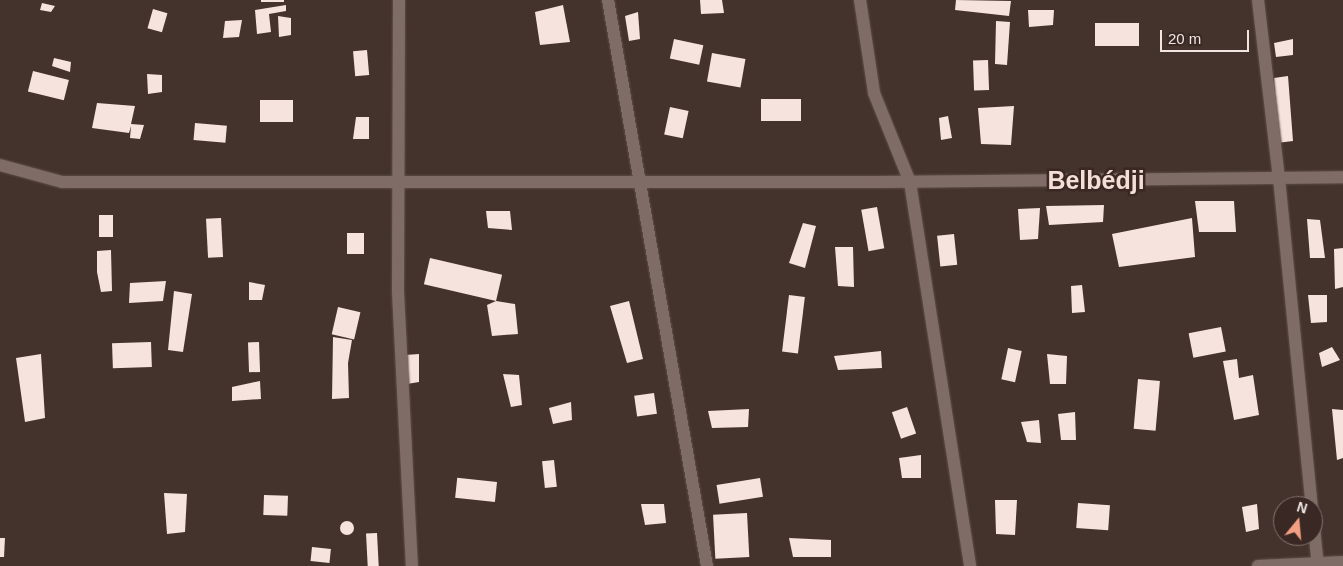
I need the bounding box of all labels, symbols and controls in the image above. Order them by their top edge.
scale bar [1163,20,1252,52]
text: 20 m [1168,30,1201,47]
district label: Belbédji [1047,165,1145,195]
north arrow [1273,496,1323,546]
text: N [1295,498,1309,517]

